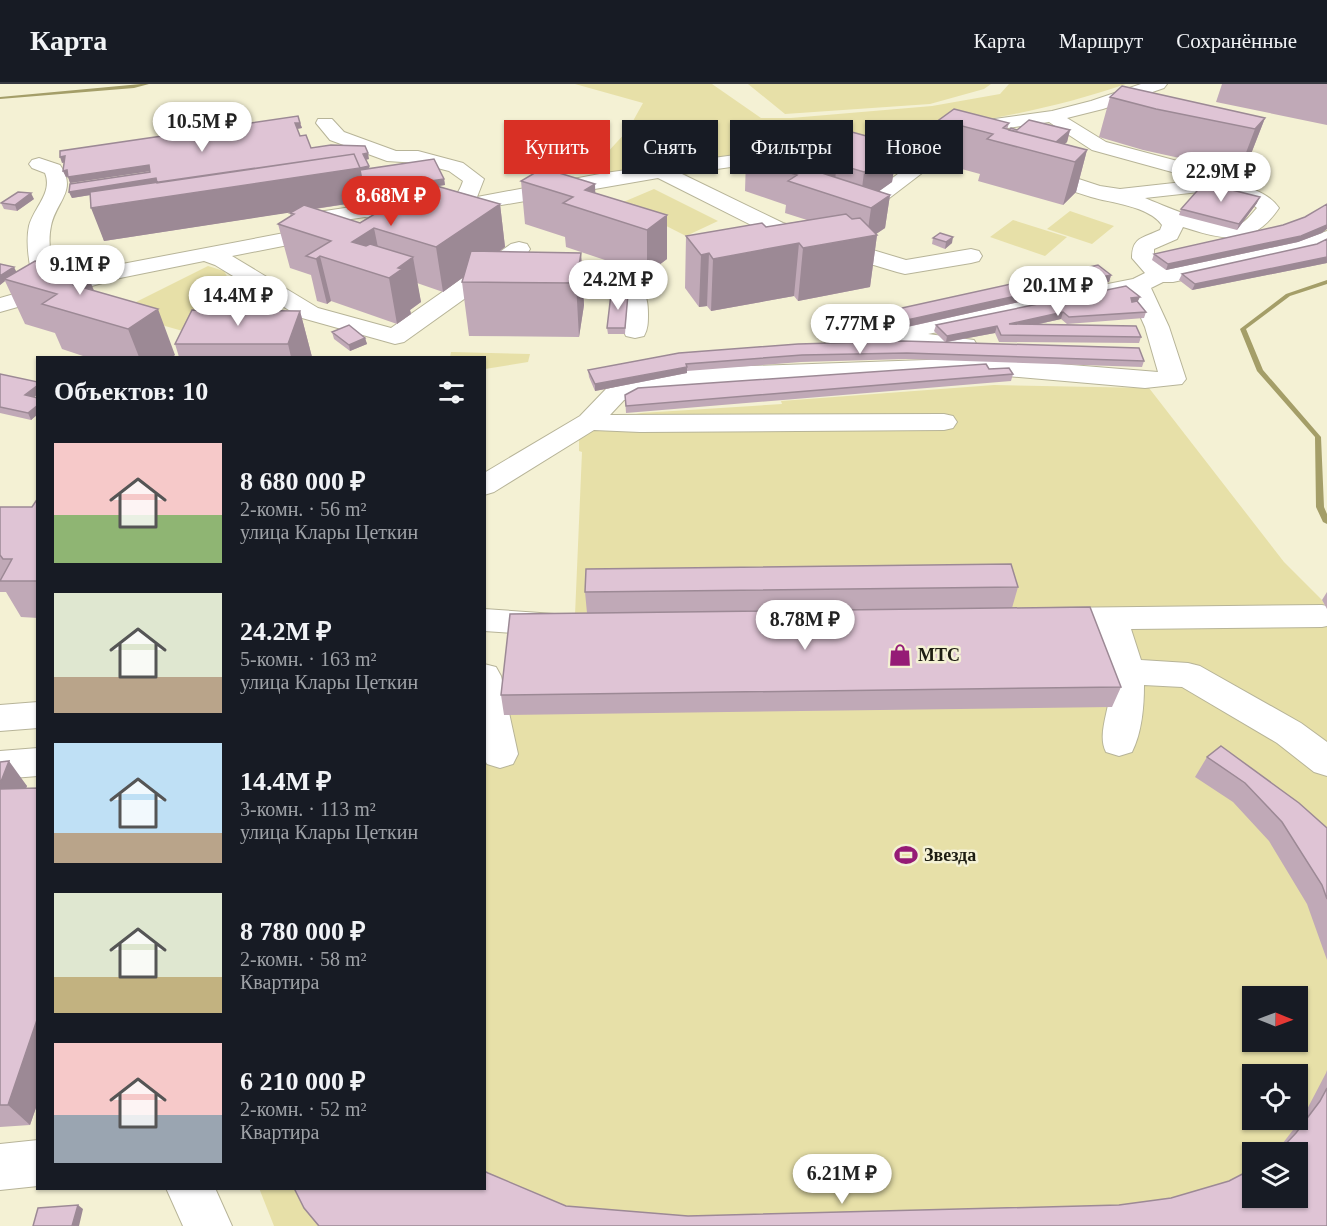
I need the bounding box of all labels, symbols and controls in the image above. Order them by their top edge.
text: Карта [30,25,107,56]
text: Карта [974,29,1026,53]
text: Маршрут [1059,29,1143,53]
text: Сохранённые [1176,29,1297,53]
pin: 10.5M ₽ [147,102,257,153]
text: 10.5M ₽ [167,110,237,132]
chip: Купить [504,120,610,174]
chip: Снять [622,120,718,174]
chip: Фильтры [730,120,853,174]
chip: Новое [865,120,963,174]
pin: 22.9M ₽ [1166,152,1276,203]
text: 22.9M ₽ [1186,160,1256,182]
pin: 8.68M ₽ [336,176,446,227]
text: 8.68M ₽ [356,184,426,206]
pin: 9.1M ₽ [31,245,129,296]
text: 9.1M ₽ [50,253,110,275]
pin: 24.2M ₽ [563,260,673,311]
pin: 20.1M ₽ [1003,266,1113,317]
text: 24.2M ₽ [583,268,653,290]
text: 20.1M ₽ [1023,274,1093,296]
pin: 14.4M ₽ [183,276,293,327]
text: 14.4M ₽ [203,284,273,306]
pin: 7.77M ₽ [805,304,915,355]
text: 7.77M ₽ [825,312,895,334]
icon: filters [435,376,468,409]
text: Объектов: 10 [54,377,208,406]
icon: home [102,467,174,539]
text: 8 680 000 ₽ [240,467,366,496]
text: 2-комн. · 56 m² [240,498,367,520]
text: улица Клары Цеткин [240,521,418,543]
pin: 8.78M ₽ [750,600,860,651]
text: 8.78M ₽ [770,608,840,630]
icon: home [102,617,174,689]
text: 24.2M ₽ [240,617,332,646]
shop icon: МТС [887,642,913,668]
place label: МТС [918,645,960,665]
text: 5-комн. · 163 m² [240,648,377,670]
text: улица Клары Цеткин [240,671,418,693]
icon: home [102,767,174,839]
text: 14.4M ₽ [240,767,332,796]
text: 3-комн. · 113 m² [240,798,376,820]
text: улица Клары Цеткин [240,821,418,843]
sports icon: Звезда [893,842,919,868]
place label: Звезда [924,845,976,865]
icon: home [102,917,174,989]
text: 8 780 000 ₽ [240,917,366,946]
text: 2-комн. · 58 m² [240,948,367,970]
text: Квартира [240,971,319,993]
north arrow [1242,986,1308,1052]
map controls [1242,986,1308,1208]
button: locate [1242,1064,1308,1130]
icon: home [102,1067,174,1139]
text: 6 210 000 ₽ [240,1067,366,1096]
text: 2-комн. · 52 m² [240,1098,367,1120]
text: Квартира [240,1121,319,1143]
button: layers [1242,1142,1308,1208]
pin: 6.21M ₽ [787,1154,897,1205]
text: 6.21M ₽ [807,1162,877,1184]

